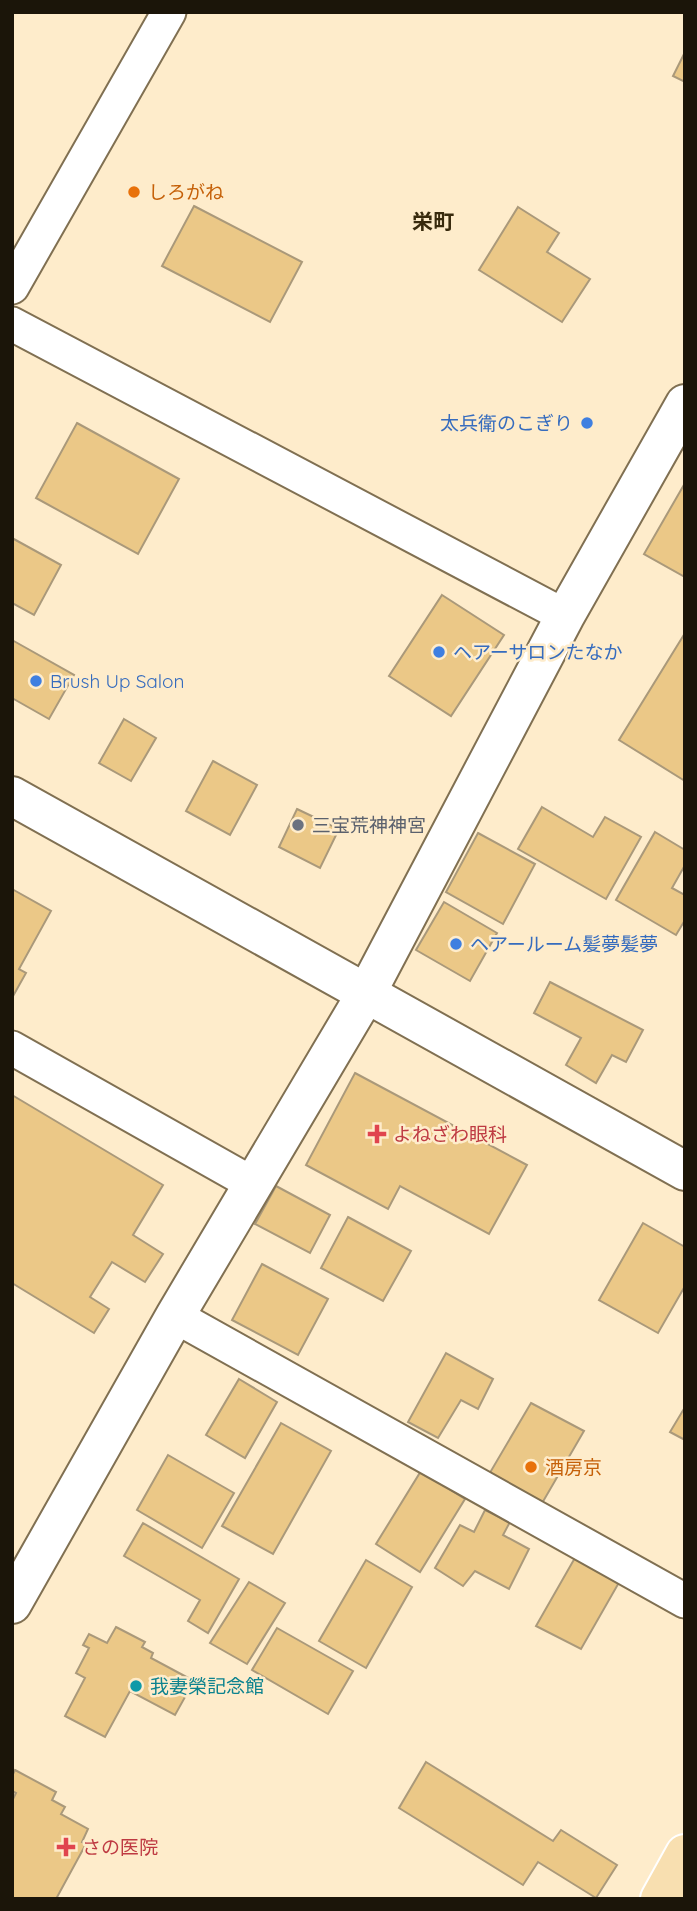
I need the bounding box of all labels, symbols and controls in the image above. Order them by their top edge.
place label: しろがね [148,180,224,204]
marker: しろがね [126,184,142,200]
district label: 栄町 [412,208,454,234]
place label: 太兵衛のこぎり [440,411,573,435]
marker: 太兵衛のこぎり [579,415,595,431]
place label: ヘアーサロンたなか [453,640,622,664]
marker: ヘアーサロンたなか [431,644,447,660]
place label: Brush Up Salon [50,669,184,693]
marker: Brush Up Salon [28,673,44,689]
place label: 三宝荒神神宮 [312,813,426,837]
marker: 三宝荒神神宮 [290,817,306,833]
place label: ヘアールーム髪夢髪夢 [470,932,658,956]
marker: ヘアールーム髪夢髪夢 [448,936,464,952]
place label: よねざわ眼科 [393,1122,507,1146]
marker: よねざわ眼科 [367,1124,387,1144]
place label: 酒房京 [545,1455,602,1479]
marker: 酒房京 [523,1459,539,1475]
place label: 我妻榮記念館 [150,1674,264,1698]
marker: 我妻榮記念館 [128,1678,144,1694]
place label: さの医院 [82,1835,158,1859]
marker: さの医院 [56,1837,76,1857]

